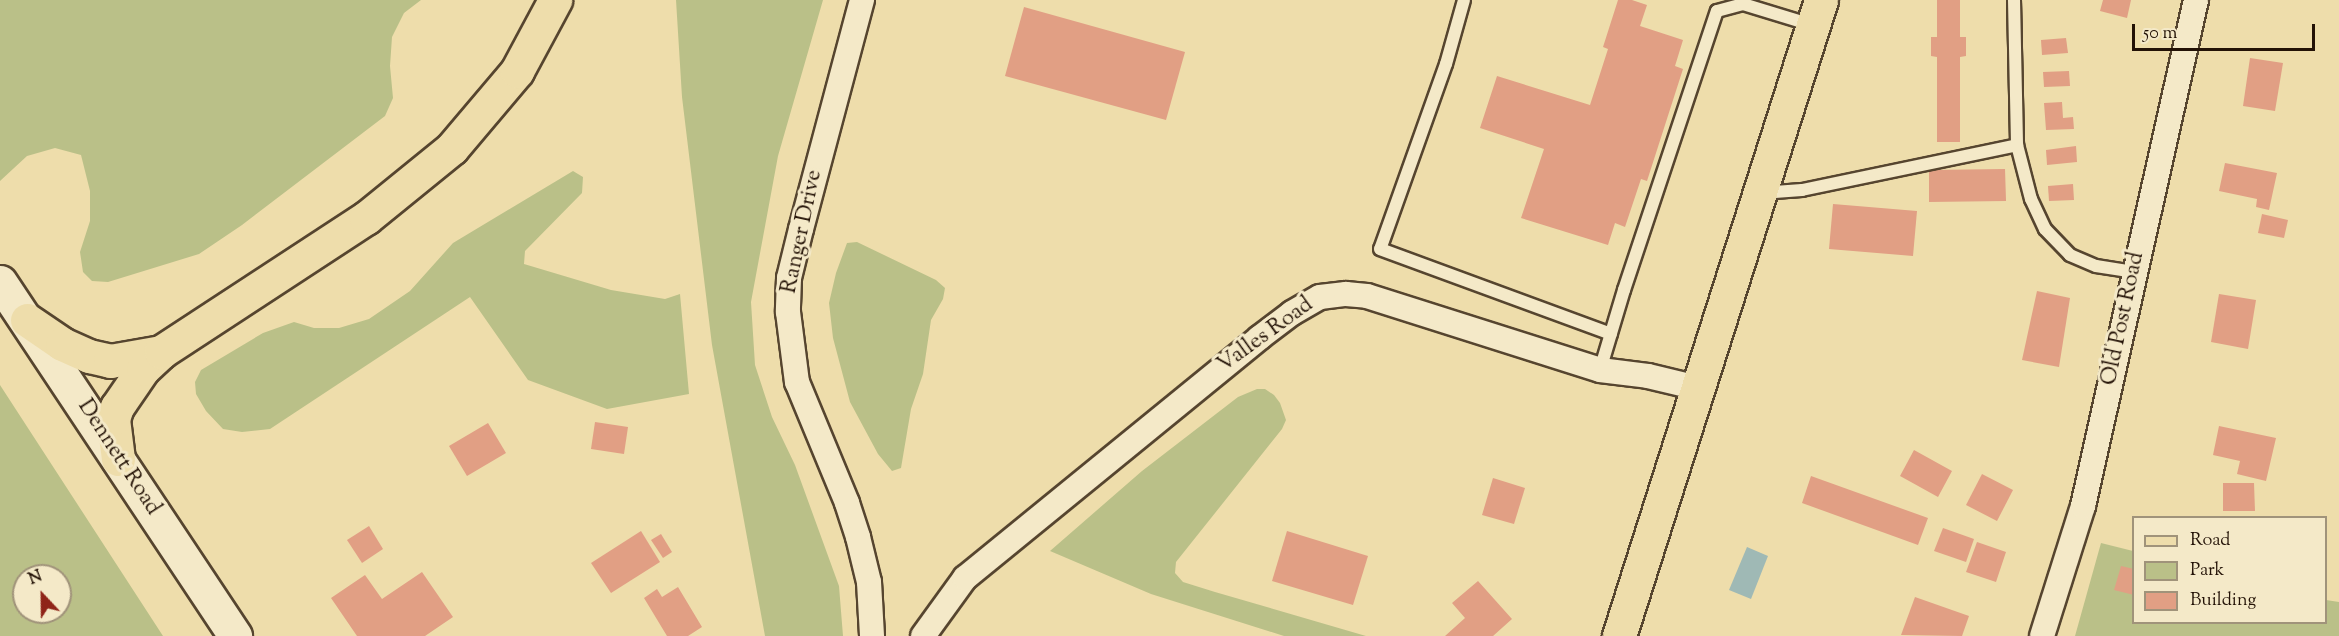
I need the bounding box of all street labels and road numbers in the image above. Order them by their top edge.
street label: Ranger Drive [777,168,829,296]
street label: Old Post Road [2097,250,2151,388]
street label: Valles Road [1213,292,1319,380]
street label: Dennett Road [71,395,165,521]

